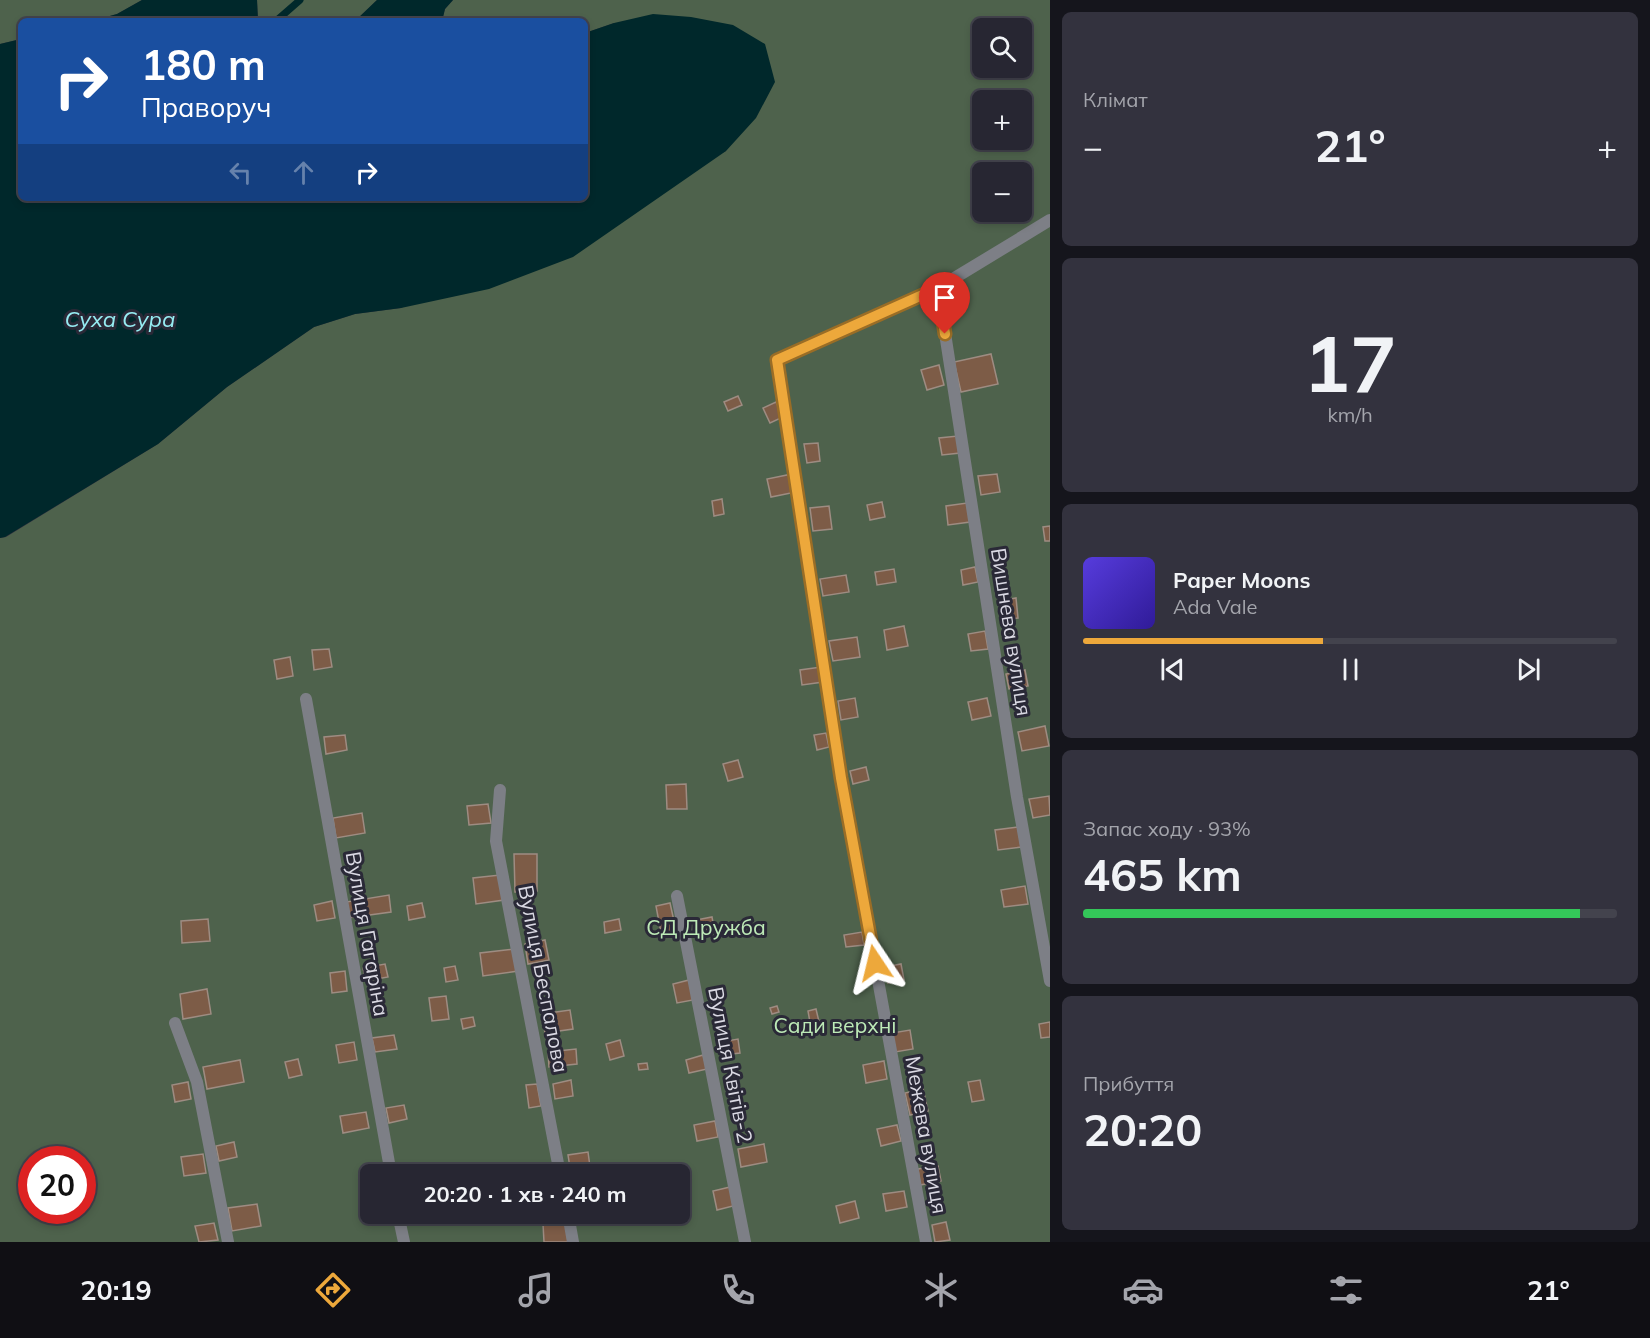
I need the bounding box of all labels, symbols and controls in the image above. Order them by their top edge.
map controls [972,18,1032,222]
button: search [972,18,1032,78]
text: 180 m [141,38,266,91]
icon: right [42,42,120,120]
text: Клімат [1083,87,1148,112]
text: Праворуч [141,90,271,124]
button: + [972,90,1032,150]
text: 21° [1314,117,1386,173]
text: − [1083,126,1103,167]
text: + [1597,126,1617,167]
icon: left [224,156,257,189]
icon: ahead [287,156,320,189]
icon: right [350,156,383,189]
button: − [972,162,1032,222]
pin [919,272,970,334]
icon: arrive [928,281,961,314]
water label: Суха Сура [65,305,175,333]
text: 17 [1303,314,1397,412]
text: km/h [1327,402,1373,427]
street label: Вишнева вулиця [986,546,1038,718]
text: Paper Moons [1173,566,1311,594]
text: Ada Vale [1173,594,1257,619]
icon: previous [1156,653,1189,686]
icon: pause [1334,653,1367,686]
icon: next [1512,653,1545,686]
text: Запас ходу · 93% [1083,816,1251,841]
text: 465 km [1083,846,1242,902]
street label: Вулиця Гагаріна [341,849,395,1018]
street label: Вулиця Беспалова [513,883,575,1075]
park label: СД Дружба [646,914,766,940]
position arrow [843,931,907,995]
street label: Вулиця Квітів-2 [703,985,759,1145]
park label: Сади верхні [774,1012,896,1038]
street label: Межева вулиця [900,1054,954,1216]
text: Прибуття [1083,1071,1174,1096]
text: 20:20 [1083,1101,1202,1157]
speed limit sign: 20 [18,1146,96,1224]
text: 20:20 · 1 хв · 240 m [423,1180,627,1208]
icon: directions [312,1269,354,1311]
icon: music [515,1269,557,1311]
icon: phone [717,1269,759,1311]
icon: climate [920,1269,962,1311]
icon: car [1122,1269,1164,1311]
icon: filters [1325,1269,1367,1311]
text: 20:19 [80,1273,152,1307]
text: 21° [1527,1273,1570,1307]

